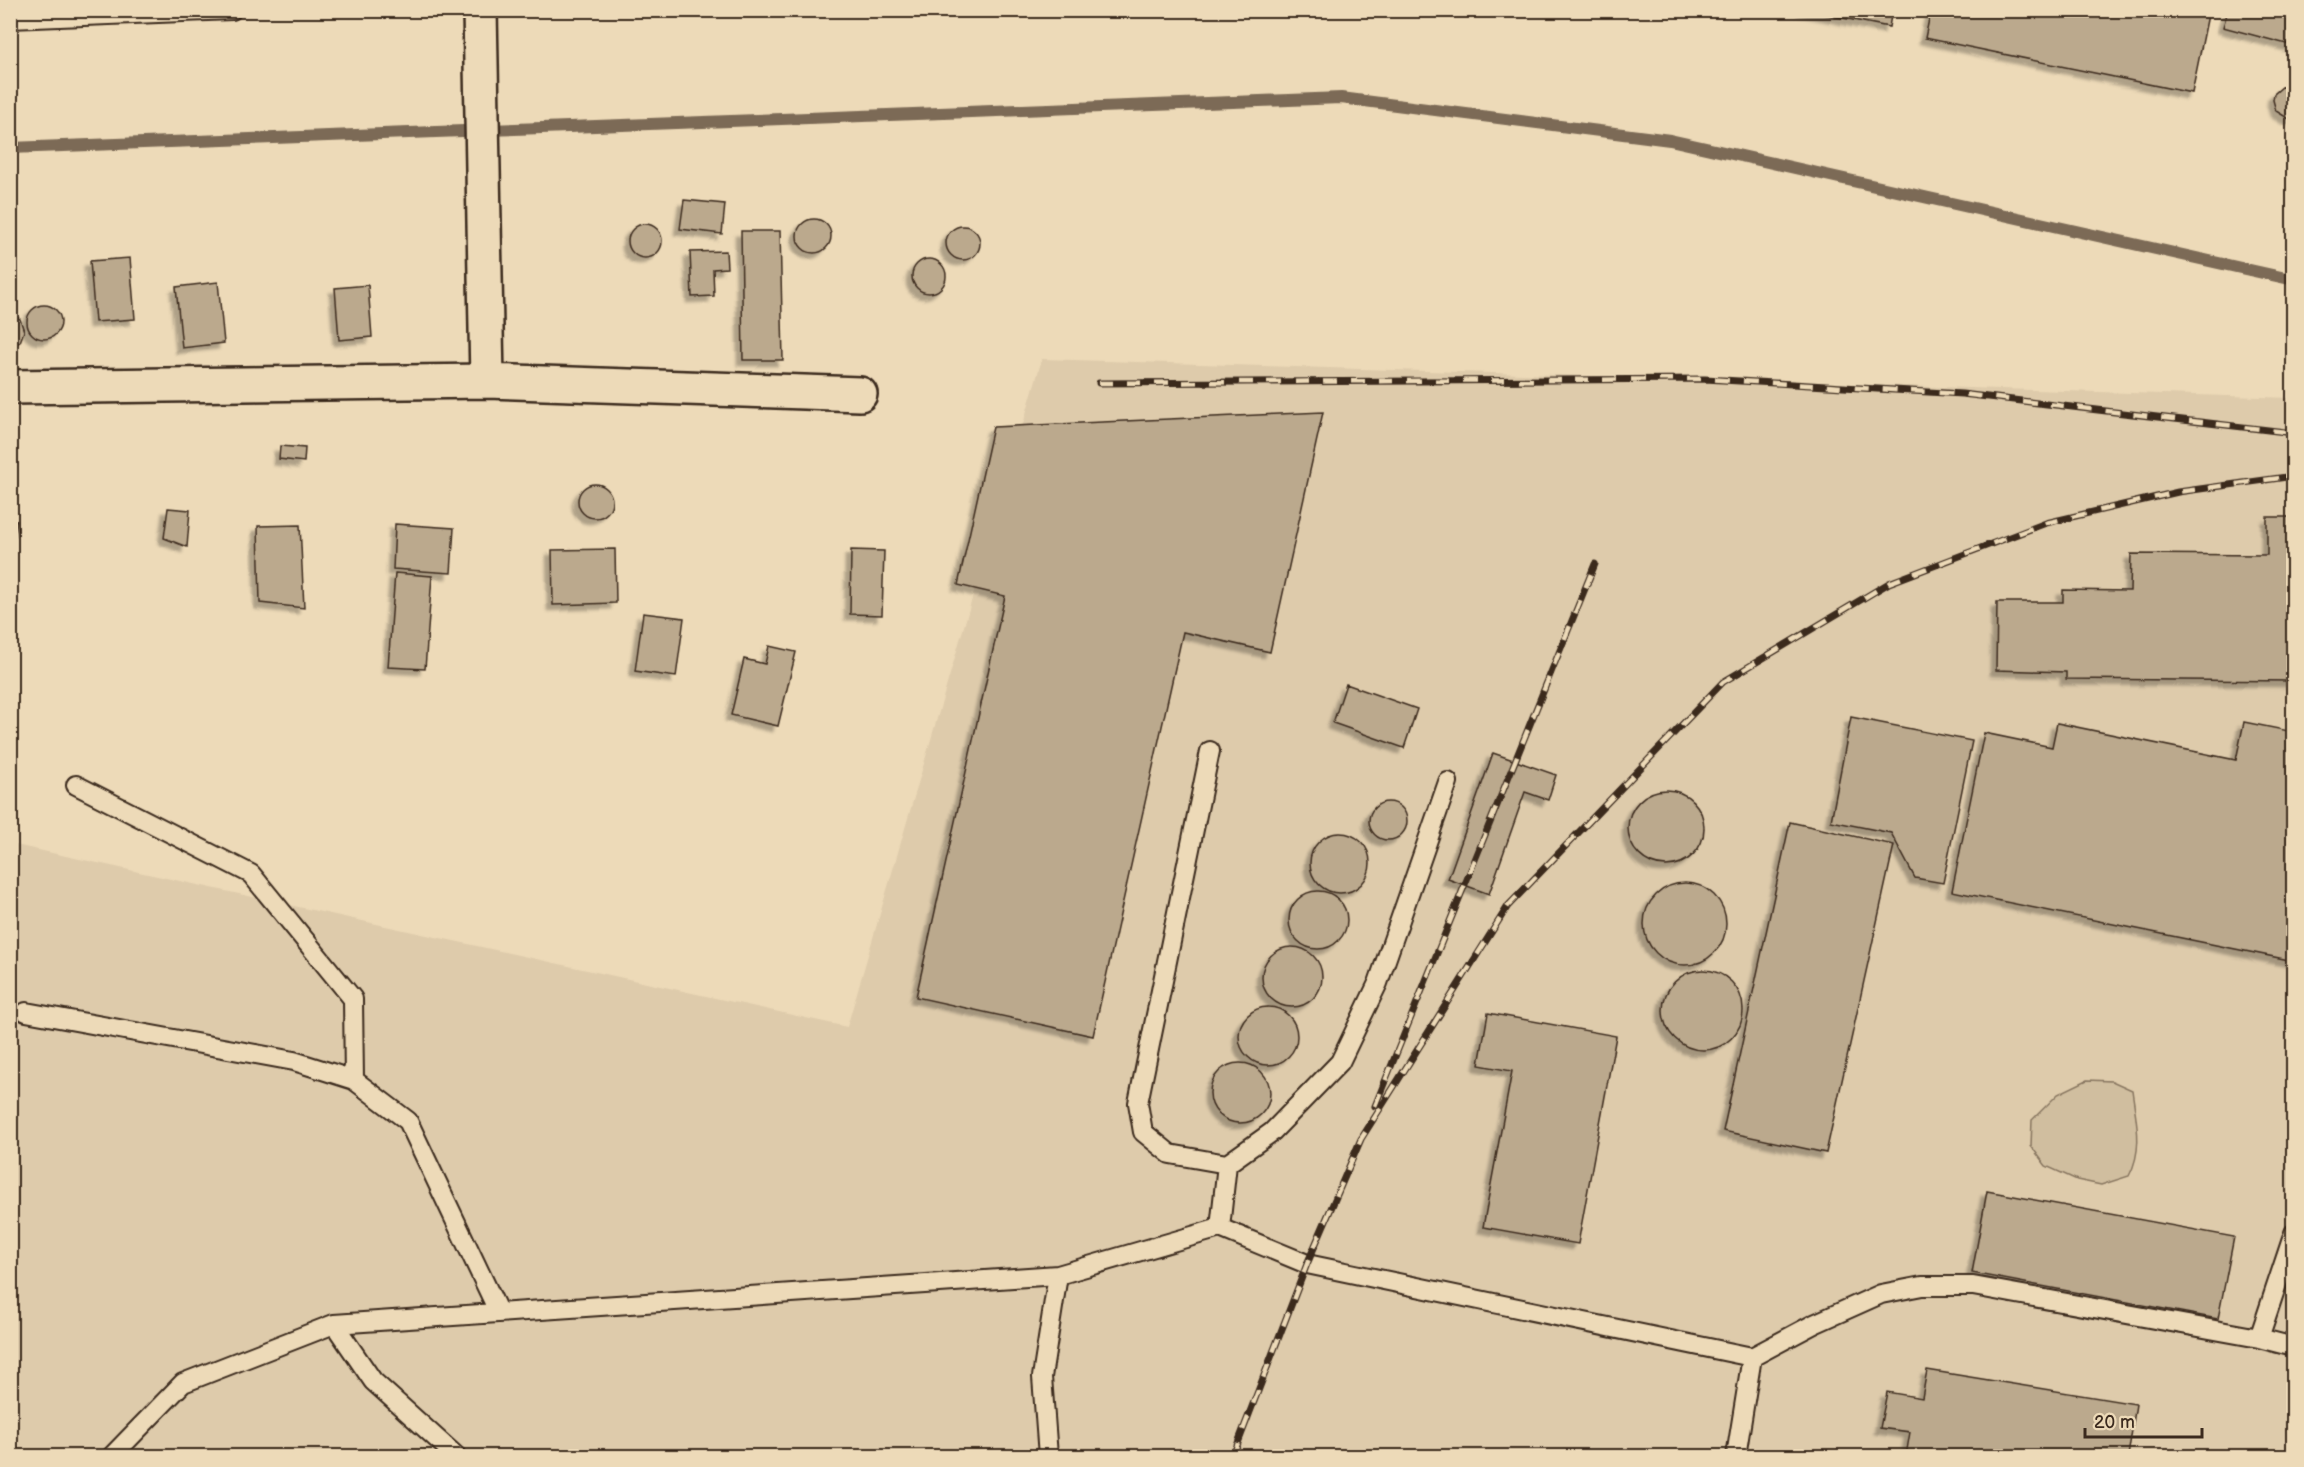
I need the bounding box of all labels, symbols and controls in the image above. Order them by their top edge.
scale bar [2085,1401,2202,1439]
text: 20 m [2094,1412,2135,1433]

